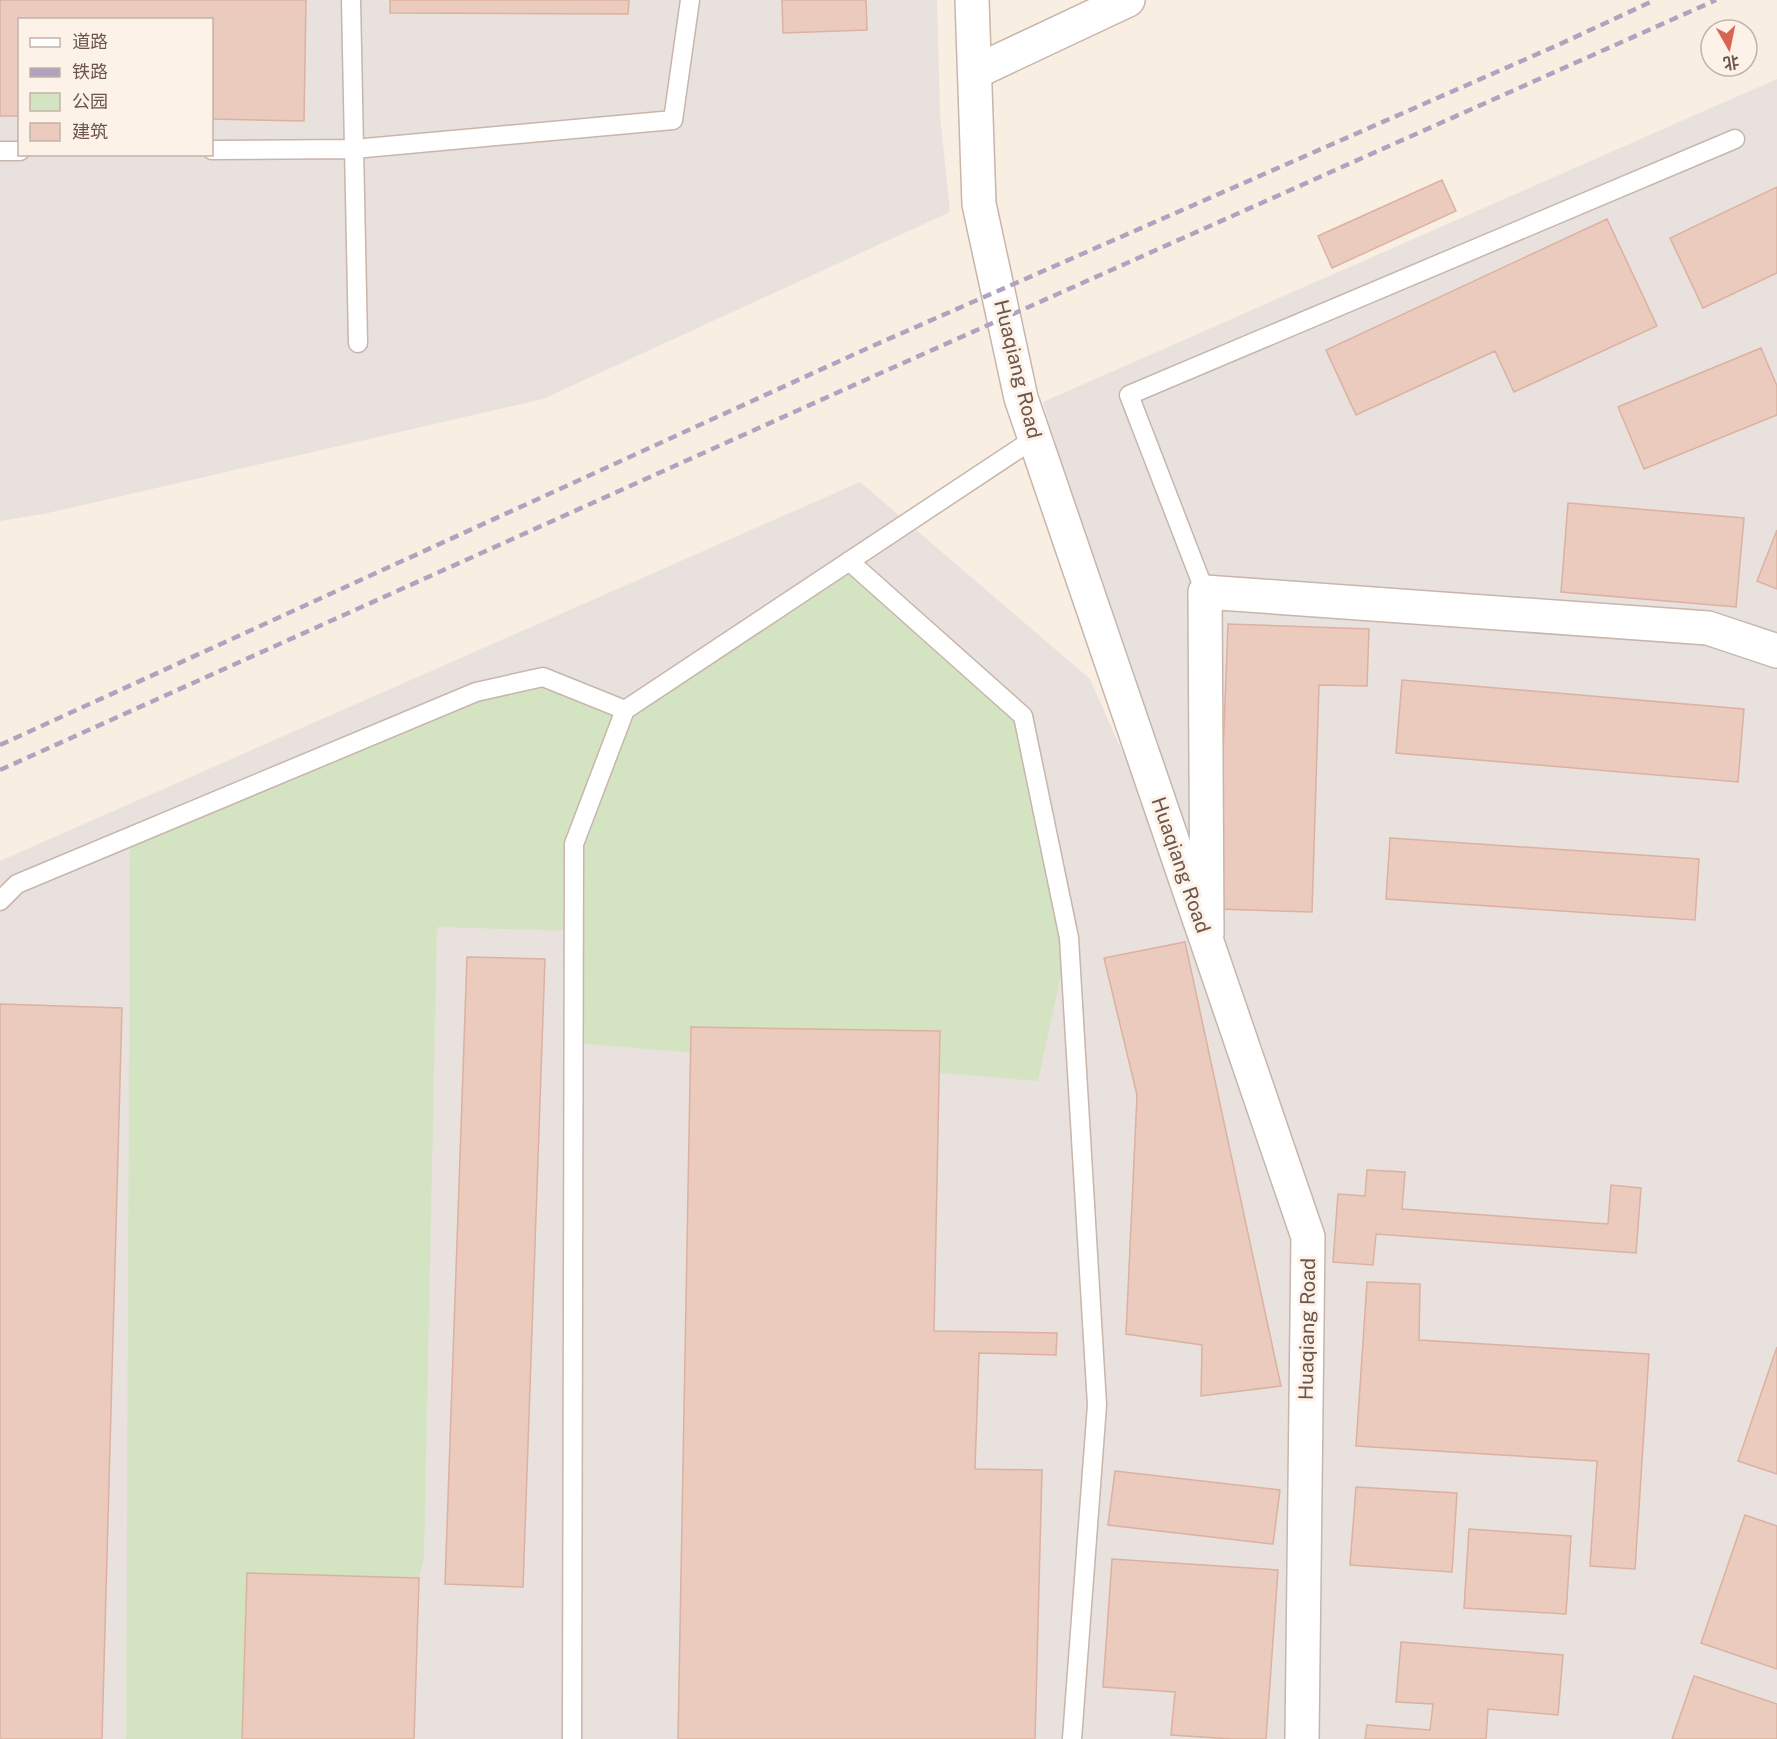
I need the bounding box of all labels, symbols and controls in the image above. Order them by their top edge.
legend [18,18,213,156]
north arrow [1699,18,1759,78]
text: 道路 [72,31,108,52]
text: 北 [1722,52,1741,73]
text: 铁路 [72,61,108,82]
text: 公园 [72,91,108,112]
text: 建筑 [72,121,108,142]
street label: Huaqiang Road [989,297,1047,441]
street label: Huaqiang Road [1146,794,1216,936]
street label: Huaqiang Road [1294,1258,1320,1400]

